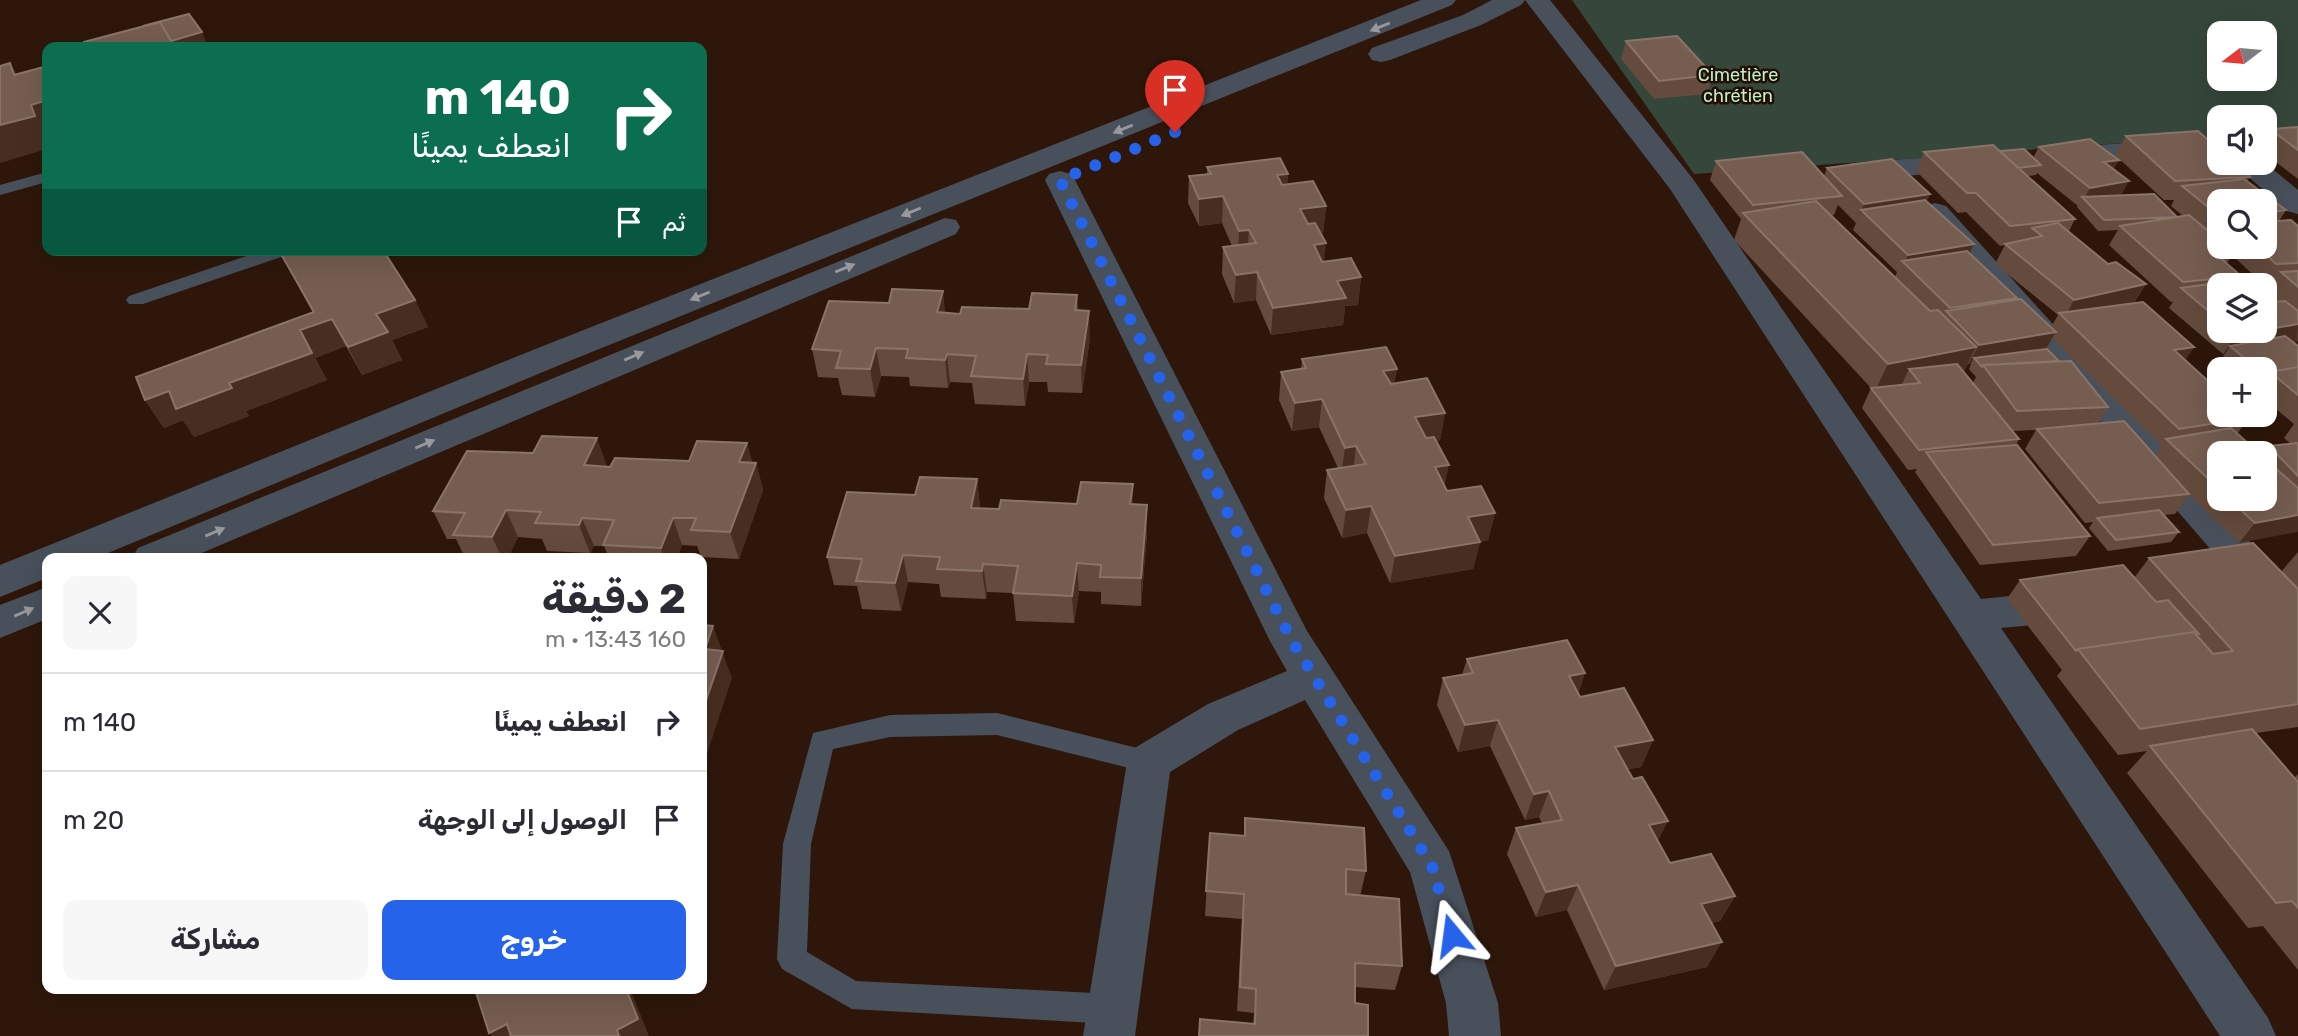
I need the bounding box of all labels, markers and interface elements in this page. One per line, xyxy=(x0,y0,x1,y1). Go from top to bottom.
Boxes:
north arrow xyxy=(2207,21,2277,91)
map controls xyxy=(2207,21,2277,511)
one-way arrow xyxy=(1369,22,1390,33)
pin xyxy=(1145,60,1205,132)
park label: Cimetière chrétien xyxy=(1698,64,1778,107)
text: 140 m xyxy=(425,68,571,126)
icon: right xyxy=(595,70,686,161)
icon: arrive xyxy=(1156,71,1194,109)
button: sound xyxy=(2207,105,2277,175)
one-way arrow xyxy=(1112,123,1133,134)
text: انعطف يمينًا xyxy=(411,127,571,165)
button: search xyxy=(2207,189,2277,259)
icon: arrive xyxy=(610,203,648,241)
text: ثم xyxy=(662,207,686,238)
one-way arrow xyxy=(901,207,922,218)
one-way arrow xyxy=(834,263,855,274)
button: layers xyxy=(2207,273,2277,343)
one-way arrow xyxy=(689,291,710,302)
one-way arrow xyxy=(624,350,645,361)
button: + xyxy=(2207,357,2277,427)
one-way arrow xyxy=(414,438,435,449)
button: − xyxy=(2207,441,2277,511)
one-way arrow xyxy=(205,526,225,538)
text: 2 دقيقة xyxy=(542,574,686,624)
button: close xyxy=(63,576,137,650)
one-way arrow xyxy=(13,606,34,617)
text: 160 m · 13:43 xyxy=(545,625,686,653)
icon: right xyxy=(648,703,686,741)
text: 140 m xyxy=(63,707,136,738)
text: انعطف يمينًا xyxy=(494,707,627,738)
icon: arrive xyxy=(648,801,686,839)
text: 20 m xyxy=(63,805,124,836)
text: الوصول إلى الوجهة xyxy=(418,805,627,836)
position arrow xyxy=(1415,898,1489,972)
button: مشاركة xyxy=(63,900,368,980)
button: خروج xyxy=(382,900,686,980)

